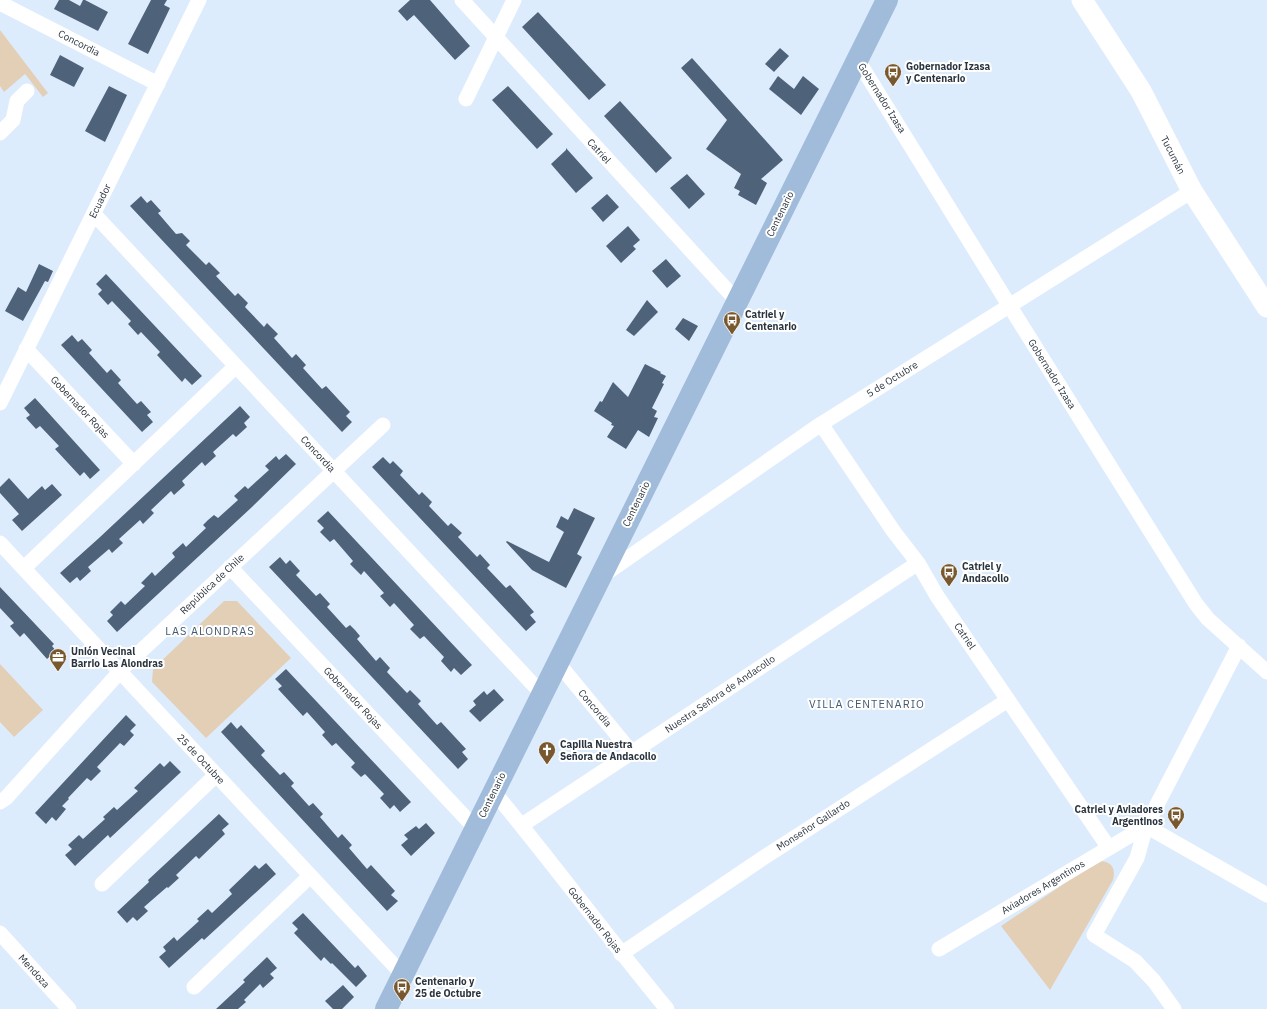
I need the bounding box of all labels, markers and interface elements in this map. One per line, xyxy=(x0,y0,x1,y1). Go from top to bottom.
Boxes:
street label: Concordia xyxy=(56,27,103,59)
place label: Gobernador Izasa y Centenario xyxy=(906,60,991,85)
street label: Gobernador Izasa xyxy=(855,61,909,136)
bus stop icon: Gobernador Izasa y Centenario xyxy=(883,62,903,87)
street label: Tucumán xyxy=(1158,134,1188,176)
street label: Catriel xyxy=(584,136,614,166)
street label: Ecuador xyxy=(86,181,114,220)
street label: Centenario xyxy=(763,189,797,239)
place label: Catriel y Centenario xyxy=(745,308,797,333)
bus stop icon: Catriel y Centenario xyxy=(722,310,742,335)
street label: Gobernador Izasa xyxy=(1025,337,1079,412)
street label: 5 de Octubre xyxy=(864,358,921,400)
street label: Gobernador Rojas xyxy=(48,373,112,441)
street label: Concordia xyxy=(298,433,339,475)
street label: Centenario xyxy=(619,479,653,529)
street label: República de Chile xyxy=(177,551,247,617)
place label: Catriel y Andacollo xyxy=(962,560,1009,585)
bus stop icon: Catriel y Andacollo xyxy=(939,562,959,587)
street label: Catriel xyxy=(951,620,979,652)
district label: LAS ALONDRAS xyxy=(165,624,255,638)
place label: Unión Vecinal Barrio Las Alondras xyxy=(71,645,163,670)
office icon: Unión Vecinal Barrio Las Alondras xyxy=(48,647,68,672)
street label: Nuestra Señora de Andacollo xyxy=(662,652,778,736)
street label: Gobernador Rojas xyxy=(321,664,385,732)
street label: Concordia xyxy=(575,686,615,730)
district label: VILLA CENTENARIO xyxy=(809,697,925,711)
street label: 25 de Octubre xyxy=(174,731,228,787)
place label: Capilla Nuestra Señora de Andacollo xyxy=(560,738,657,763)
church icon: Capilla Nuestra Señora de Andacollo xyxy=(537,740,557,765)
street label: Centenario xyxy=(475,770,509,820)
street label: Monseñor Gallardo xyxy=(774,796,853,854)
place label: Catriel y Aviadores Argentinos xyxy=(1075,803,1163,828)
bus stop icon: Catriel y Aviadores Argentinos xyxy=(1166,805,1186,830)
street label: Aviadores Argentinos xyxy=(999,857,1087,917)
street label: Gobernador Rojas xyxy=(565,884,625,956)
street label: Mendoza xyxy=(16,952,53,991)
place label: Centenario y 25 de Octubre xyxy=(415,975,482,1000)
bus stop icon: Centenario y 25 de Octubre xyxy=(392,977,412,1002)

